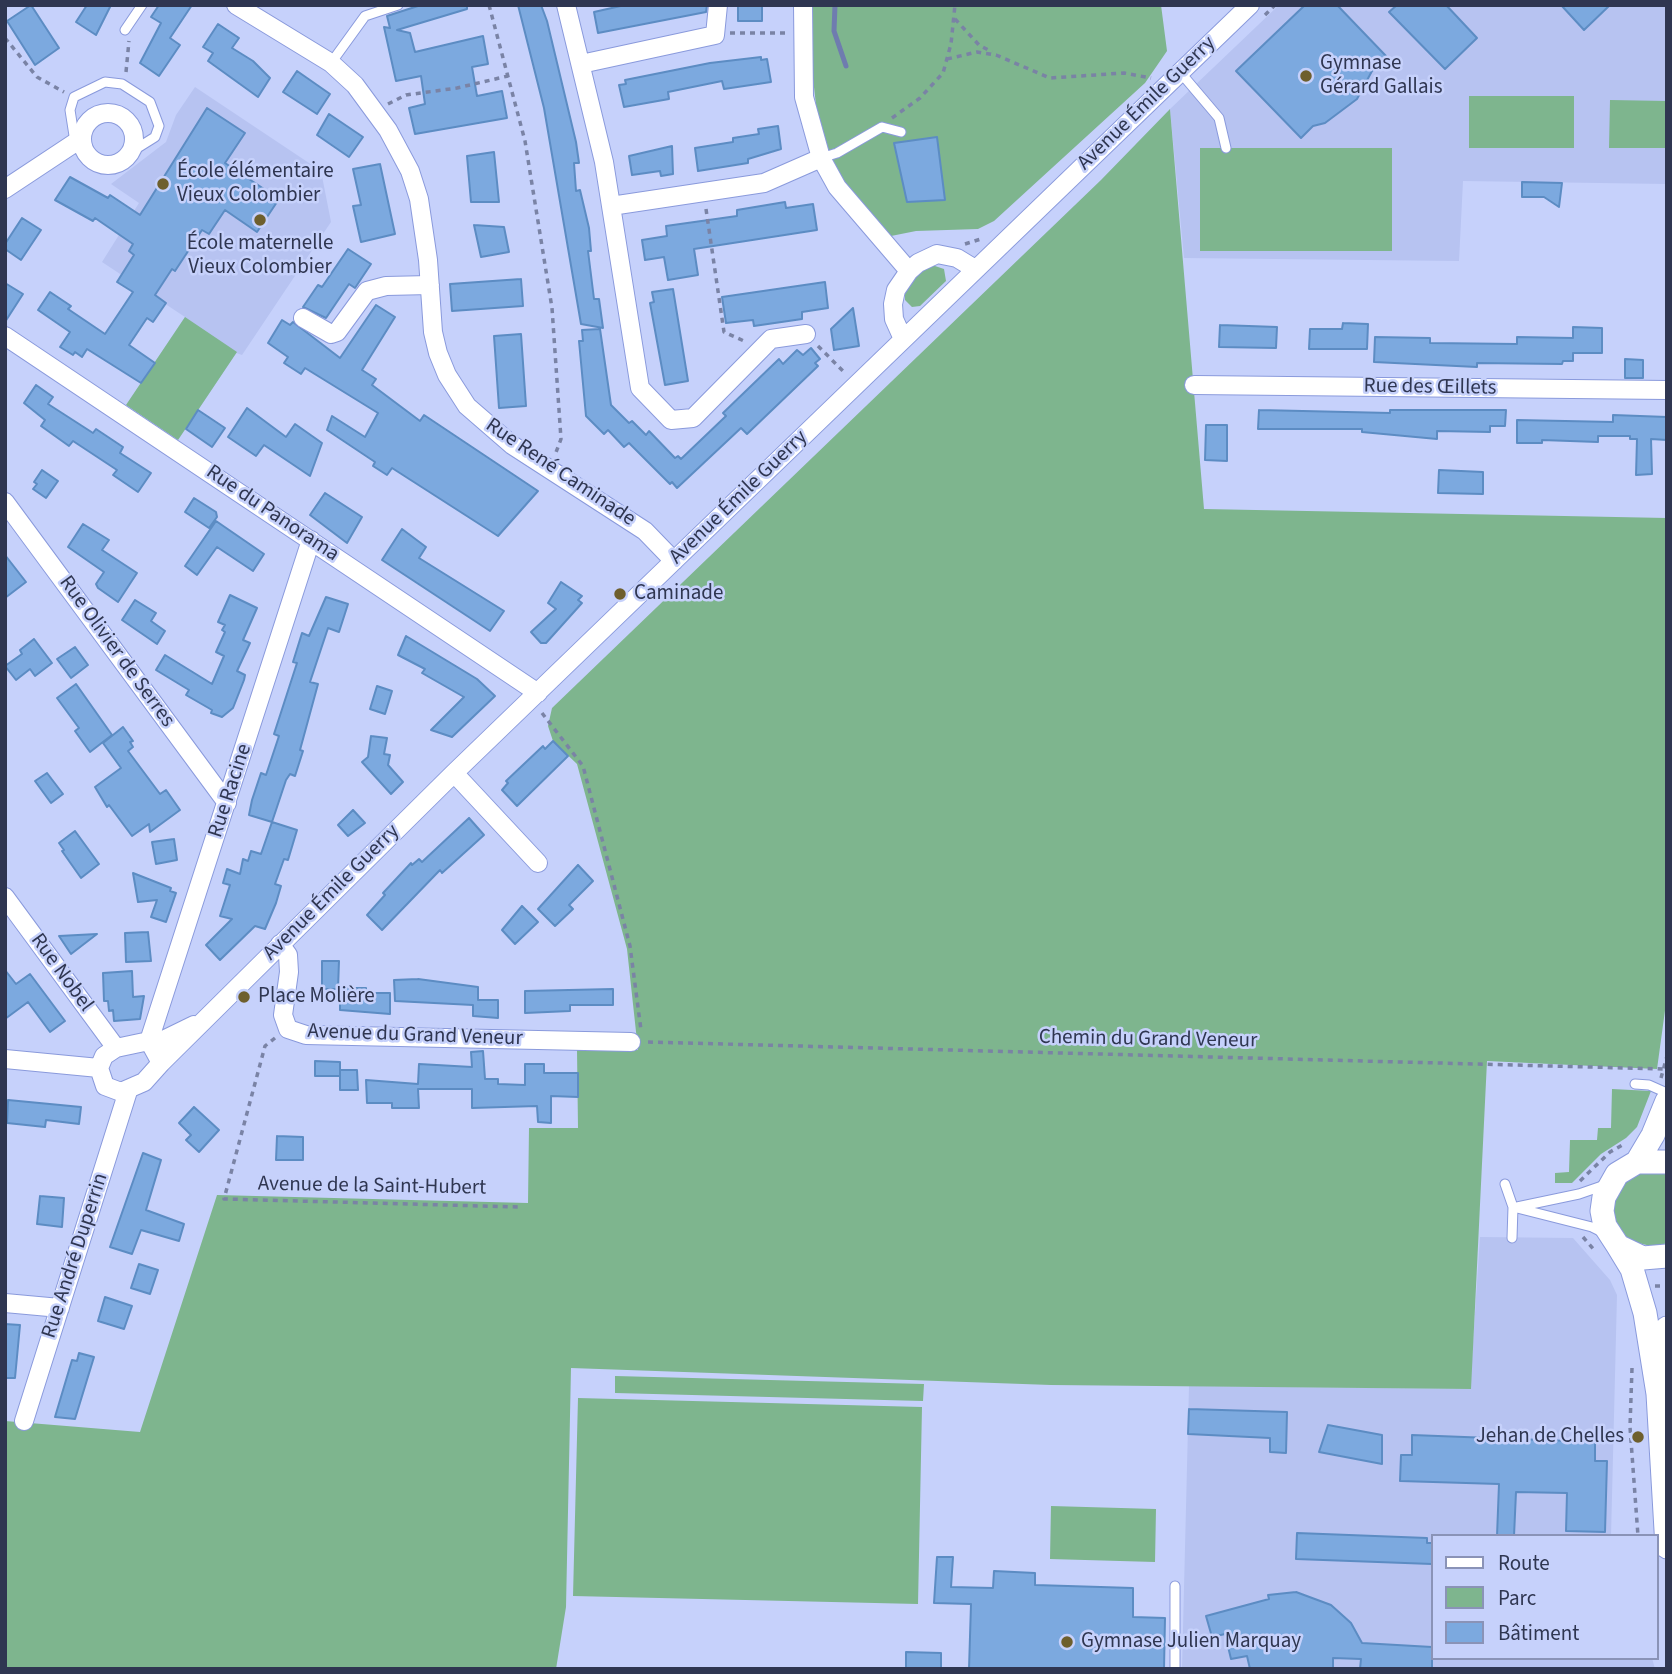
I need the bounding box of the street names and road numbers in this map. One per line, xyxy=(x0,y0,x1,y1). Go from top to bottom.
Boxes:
street label: Avenue Émile Guerry xyxy=(1073,32,1221,176)
street label: Rue des Œillets xyxy=(1363,374,1497,402)
street label: Rue René Caminade xyxy=(480,413,640,533)
street label: Avenue Émile Guerry xyxy=(665,426,813,570)
street label: Rue du Panorama xyxy=(201,460,343,568)
street label: Rue Olivier de Serres xyxy=(53,571,179,733)
street label: Rue Racine xyxy=(204,741,258,841)
street label: Avenue Émile Guerry xyxy=(259,820,405,966)
street label: Rue Nobel xyxy=(24,929,98,1017)
street label: Avenue du Grand Veneur xyxy=(307,1020,523,1052)
street label: Chemin du Grand Veneur xyxy=(1039,1025,1257,1055)
street label: Rue André Duperrin xyxy=(37,1170,115,1342)
street label: Avenue de la Saint-Hubert xyxy=(258,1172,486,1202)

